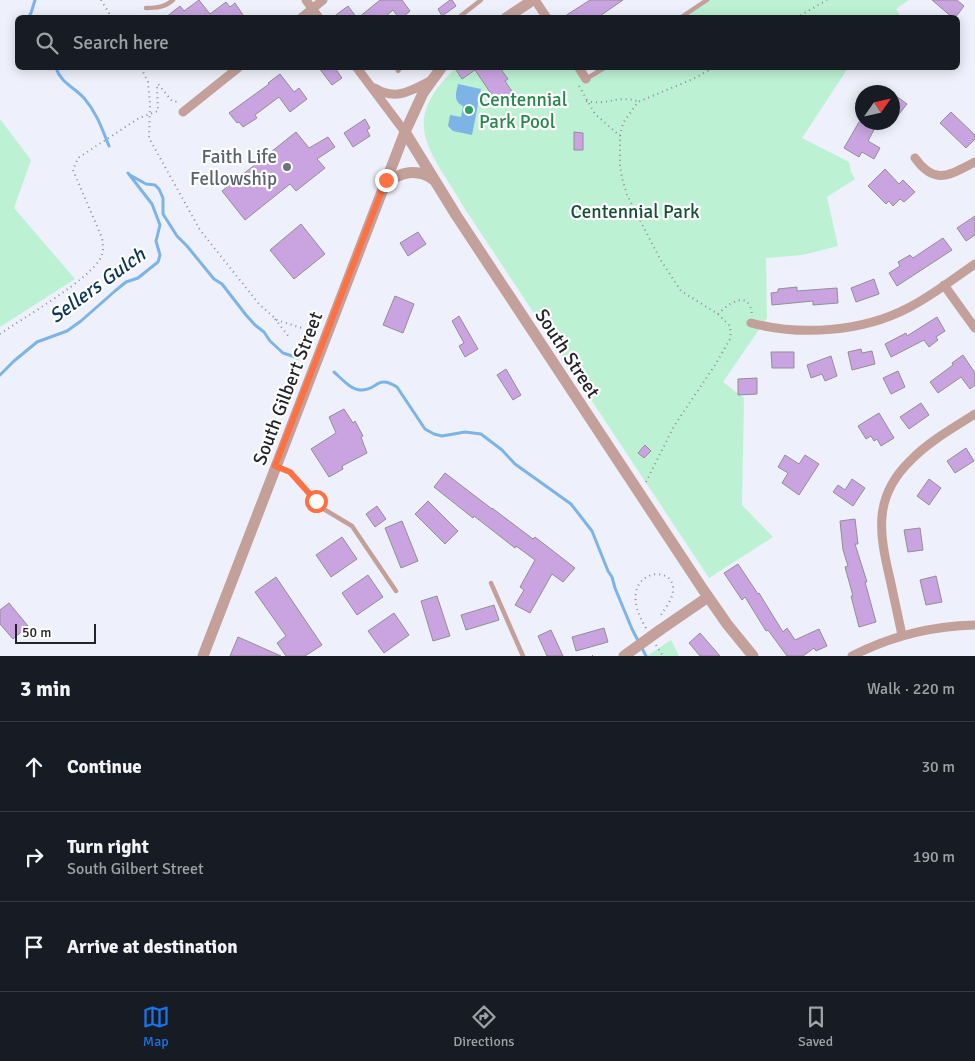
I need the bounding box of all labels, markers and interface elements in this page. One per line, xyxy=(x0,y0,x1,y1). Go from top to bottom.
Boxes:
search box xyxy=(15,15,960,70)
icon: search xyxy=(33,29,61,57)
text: Search here xyxy=(73,31,169,55)
north arrow xyxy=(855,85,900,130)
place label: Centennial Park Pool xyxy=(479,88,567,134)
marker: Centennial Park Pool xyxy=(463,104,475,116)
place label: Faith Life Fellowship xyxy=(190,145,277,191)
marker: Faith Life Fellowship xyxy=(281,161,293,173)
route end xyxy=(375,169,398,192)
park label: Centennial Park xyxy=(571,200,700,224)
water label: Sellers Gulch xyxy=(44,242,151,329)
street label: South Street xyxy=(529,304,605,403)
street label: South Gilbert Street xyxy=(248,308,328,468)
route start xyxy=(305,490,328,513)
scale bar xyxy=(15,621,96,644)
text: 50 m xyxy=(22,624,51,641)
text: 3 min xyxy=(20,676,71,702)
text: Walk · 220 m xyxy=(867,679,955,699)
icon: ahead xyxy=(20,753,48,781)
text: Continue xyxy=(67,755,142,779)
text: 30 m xyxy=(921,757,955,777)
text: Turn right xyxy=(67,835,149,859)
icon: right xyxy=(20,843,48,871)
text: 190 m xyxy=(913,847,955,867)
text: South Gilbert Street xyxy=(67,859,204,879)
icon: arrive xyxy=(20,933,48,961)
text: Arrive at destination xyxy=(67,935,238,959)
tab: Map xyxy=(142,1003,170,1050)
tab: Directions xyxy=(453,1003,514,1050)
tab: Saved xyxy=(798,1003,833,1050)

